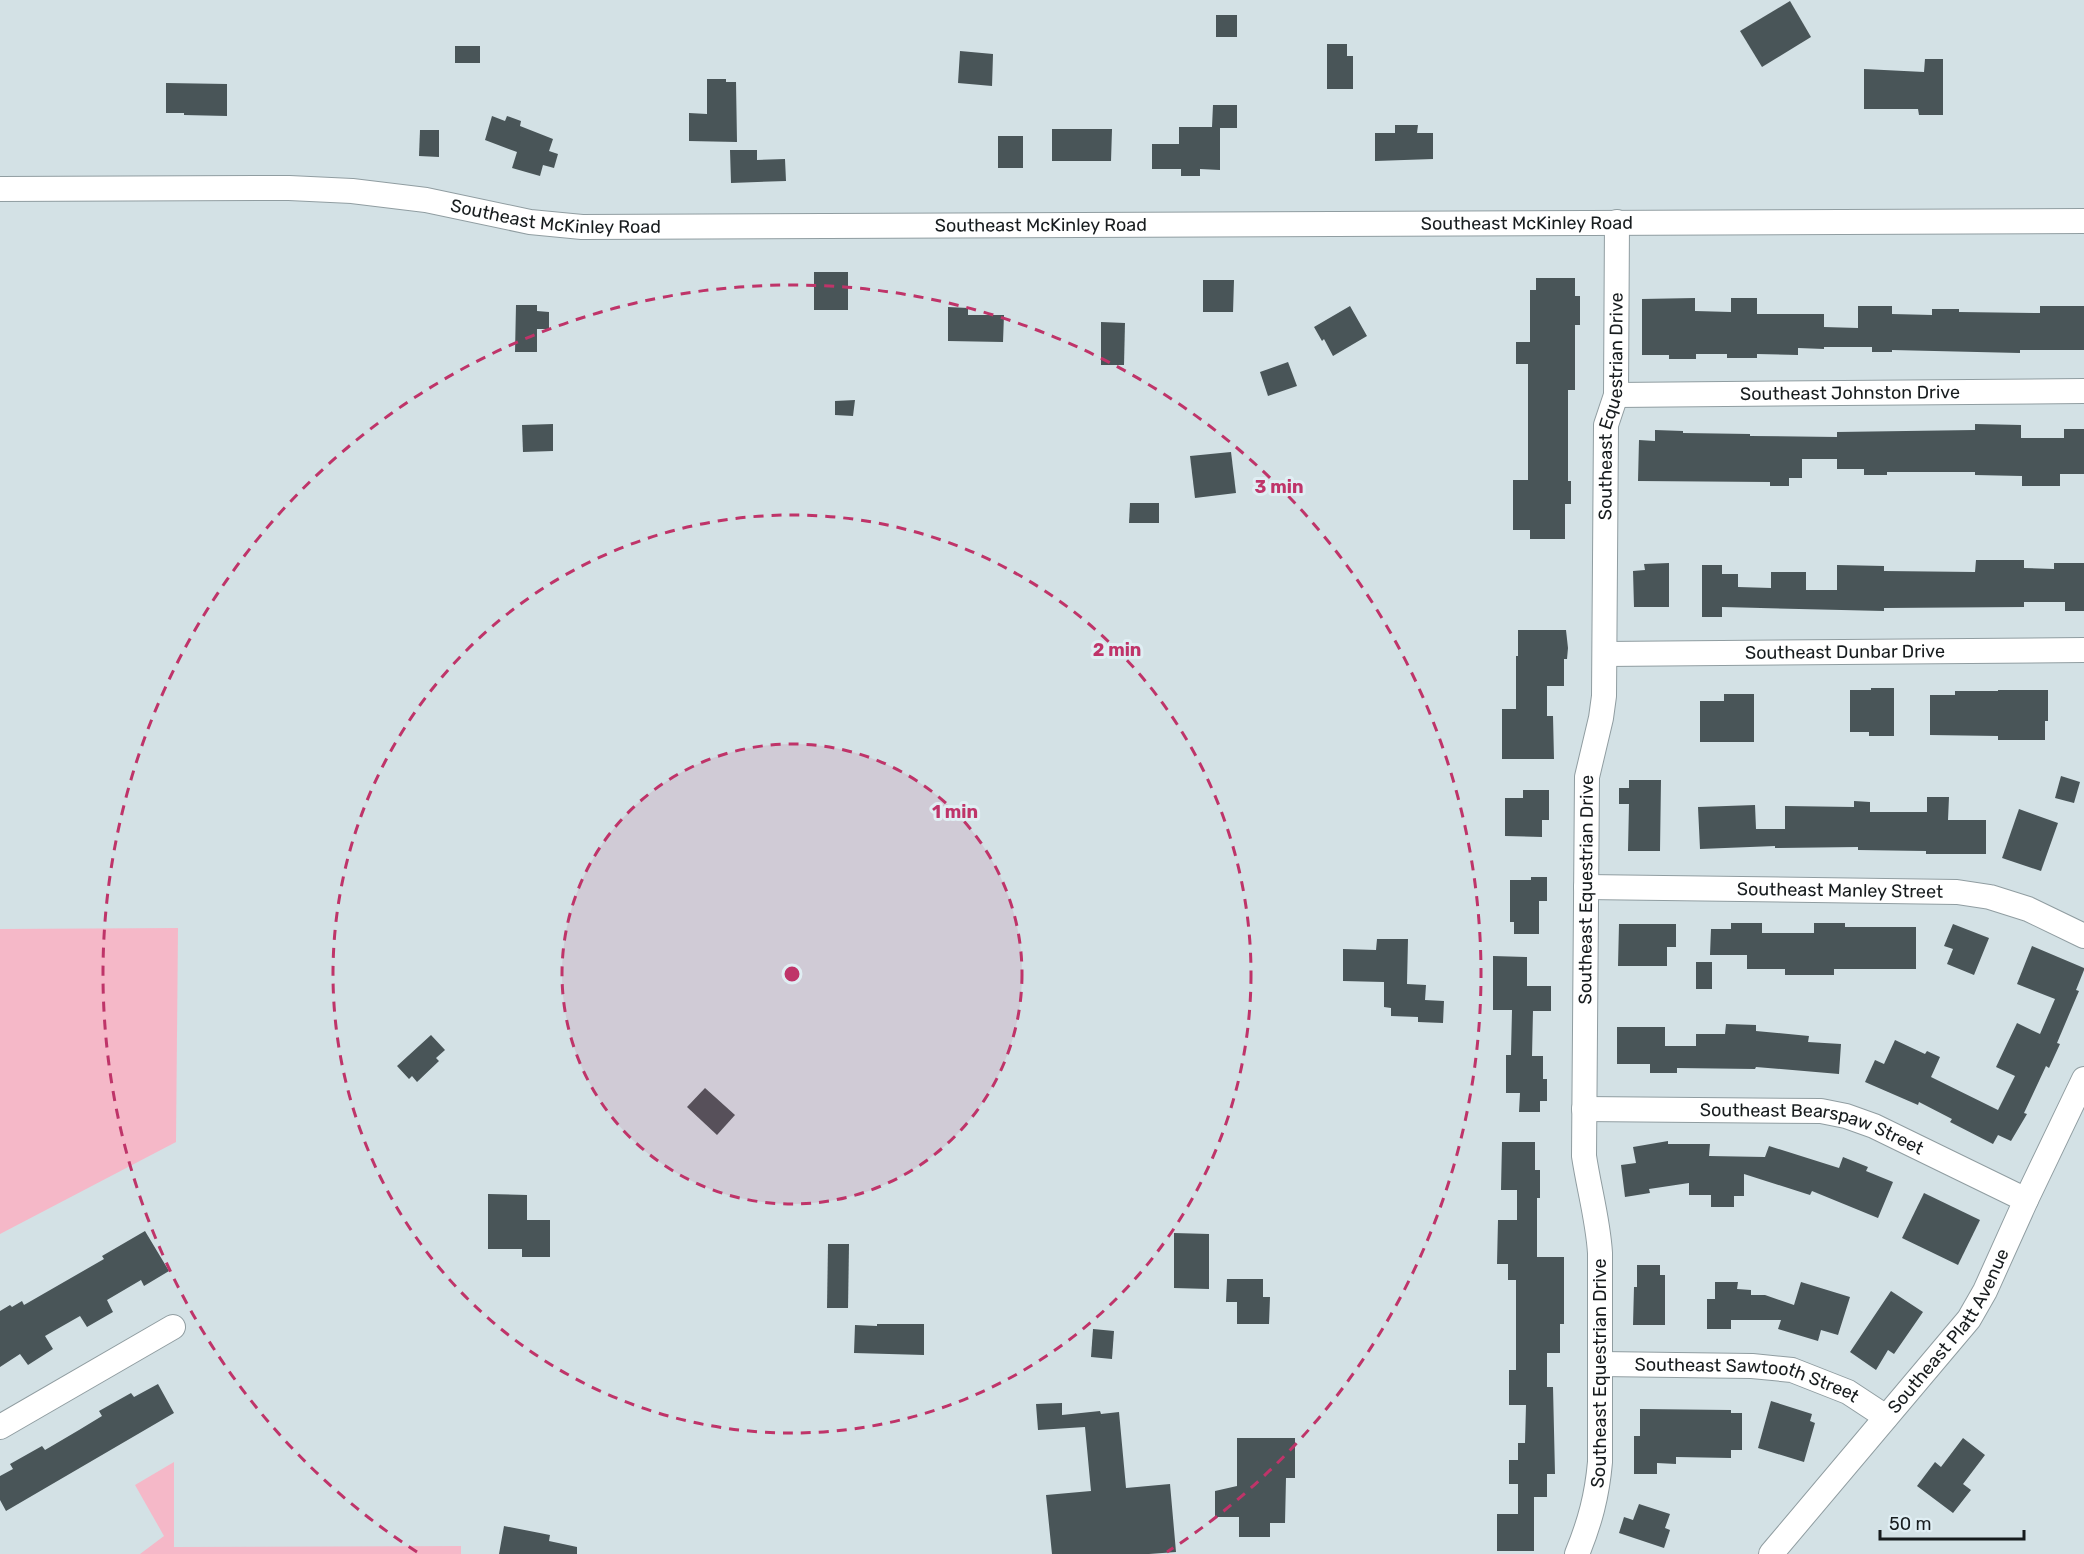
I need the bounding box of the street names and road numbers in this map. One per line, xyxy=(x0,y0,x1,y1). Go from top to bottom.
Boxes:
street label: Southeast McKinley Road xyxy=(449,194,661,238)
street label: Southeast McKinley Road xyxy=(1421,212,1633,235)
street label: Southeast McKinley Road xyxy=(935,214,1147,237)
street label: Southeast Equestrian Drive xyxy=(1594,292,1628,520)
street label: Southeast Johnston Drive xyxy=(1740,381,1960,405)
street label: Southeast Dunbar Drive xyxy=(1745,640,1945,664)
street label: Southeast Equestrian Drive xyxy=(1574,775,1598,1004)
street label: Southeast Manley Street xyxy=(1737,878,1943,903)
street label: Southeast Bearspaw Street xyxy=(1700,1099,1927,1160)
street label: Southeast Platt Avenue xyxy=(1883,1245,2014,1418)
street label: Southeast Equestrian Drive xyxy=(1586,1258,1611,1490)
street label: Southeast Sawtooth Street xyxy=(1634,1353,1863,1407)

